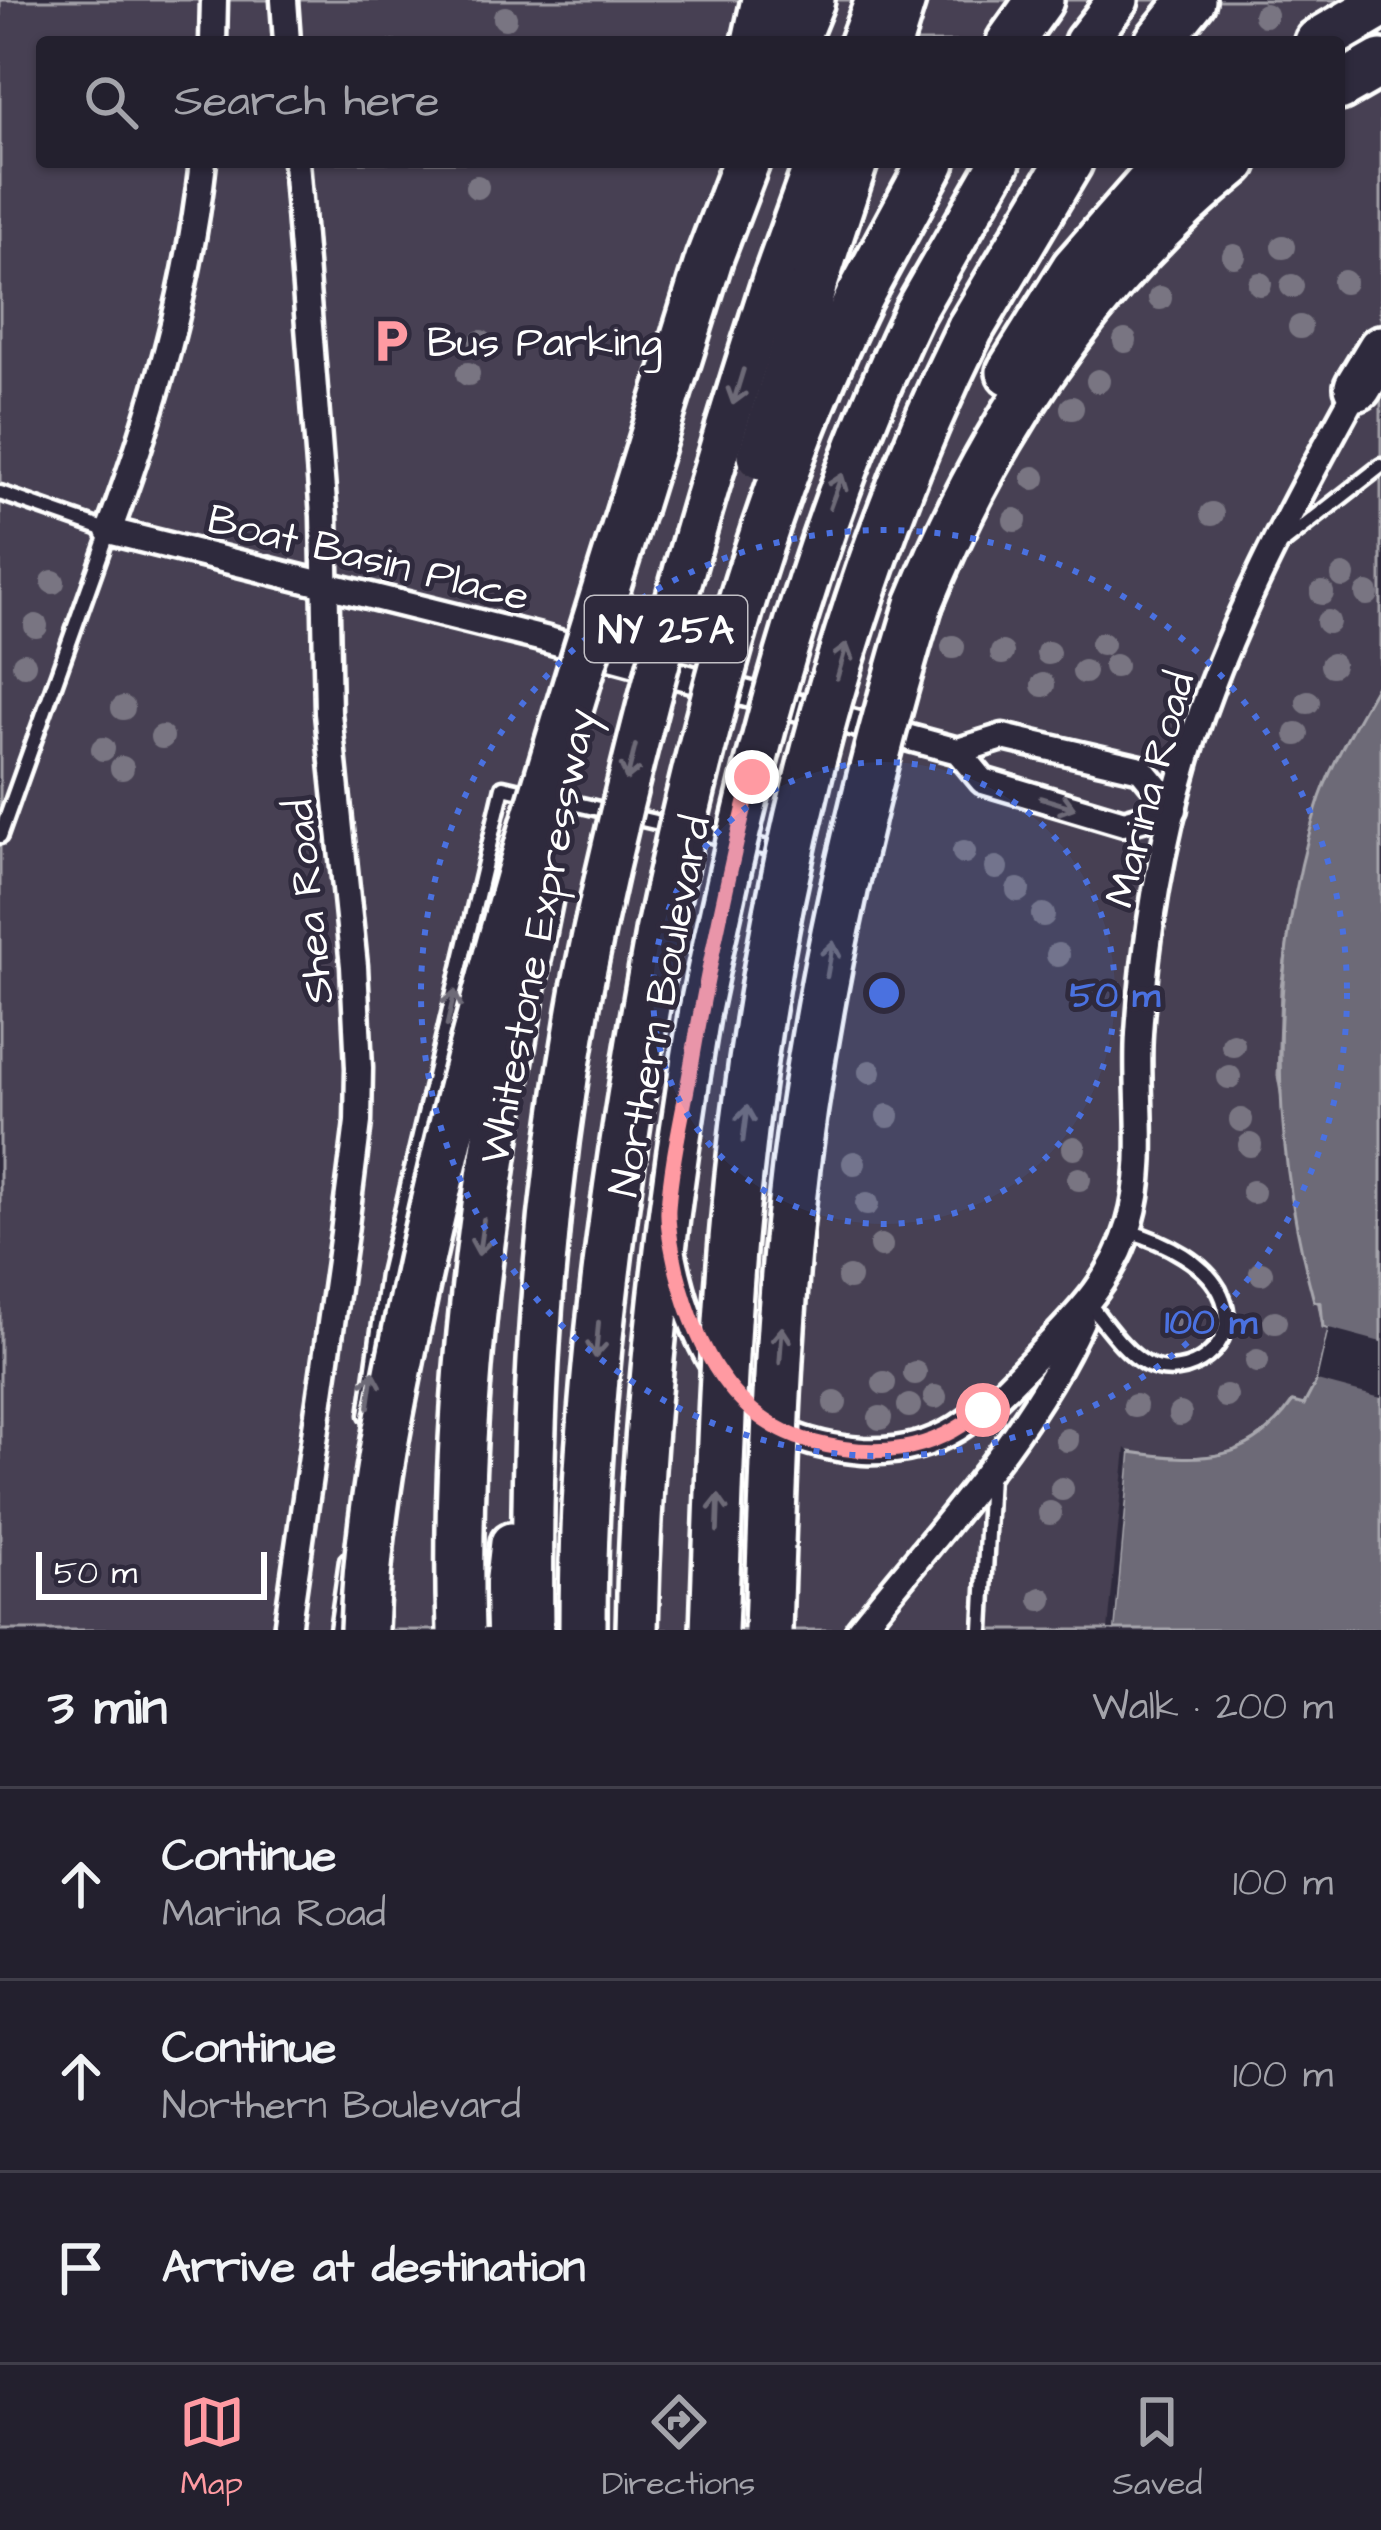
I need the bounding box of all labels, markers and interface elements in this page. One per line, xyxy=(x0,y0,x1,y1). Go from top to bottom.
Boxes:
search box xyxy=(36,36,1345,168)
icon: search xyxy=(78,69,144,135)
text: Search here xyxy=(174,71,440,133)
place label: Bus Parking xyxy=(427,315,662,373)
parking icon: Bus Parking xyxy=(366,316,416,366)
one-way arrow xyxy=(725,367,747,405)
one-way arrow xyxy=(827,474,849,511)
street label: Boat Basin Place xyxy=(202,491,535,627)
road number: NY 25A xyxy=(585,596,747,662)
one-way arrow xyxy=(832,642,854,680)
street label: Marina Road xyxy=(1092,666,1210,914)
street label: Whitestone Expressway xyxy=(466,704,613,1170)
one-way arrow xyxy=(619,743,641,781)
route end xyxy=(725,750,779,804)
one-way arrow xyxy=(1038,793,1076,815)
street label: Shea Road xyxy=(270,797,350,1007)
street label: Northern Boulevard xyxy=(596,811,726,1202)
one-way arrow xyxy=(819,940,842,979)
text: 50 m xyxy=(1070,970,1161,1021)
centre of rings xyxy=(863,972,905,1014)
one-way arrow xyxy=(440,990,463,1028)
one-way arrow xyxy=(735,1105,757,1144)
one-way arrow xyxy=(469,1217,492,1256)
text: 100 m xyxy=(1165,1297,1258,1348)
one-way arrow xyxy=(585,1319,608,1358)
one-way arrow xyxy=(769,1326,792,1365)
one-way arrow xyxy=(360,1371,383,1410)
route start xyxy=(956,1383,1010,1437)
one-way arrow xyxy=(707,1494,730,1533)
scale bar xyxy=(36,1546,267,1599)
text: 50 m xyxy=(54,1550,137,1596)
text: 3 min xyxy=(48,1673,167,1744)
text: Walk · 200 m xyxy=(1092,1681,1333,1735)
text: Continue xyxy=(162,1826,336,1888)
icon: ahead xyxy=(48,1851,114,1917)
text: 100 m xyxy=(1233,1857,1333,1911)
text: Marina Road xyxy=(162,1888,386,1942)
text: Continue xyxy=(162,2018,336,2080)
icon: ahead xyxy=(48,2043,114,2109)
text: 100 m xyxy=(1233,2049,1333,2103)
text: Northern Boulevard xyxy=(162,2080,521,2134)
icon: arrive xyxy=(48,2235,114,2301)
text: Arrive at destination xyxy=(162,2237,585,2299)
tab: Map xyxy=(179,2389,245,2507)
tab: Directions xyxy=(602,2389,755,2507)
tab: Saved xyxy=(1112,2389,1202,2507)

